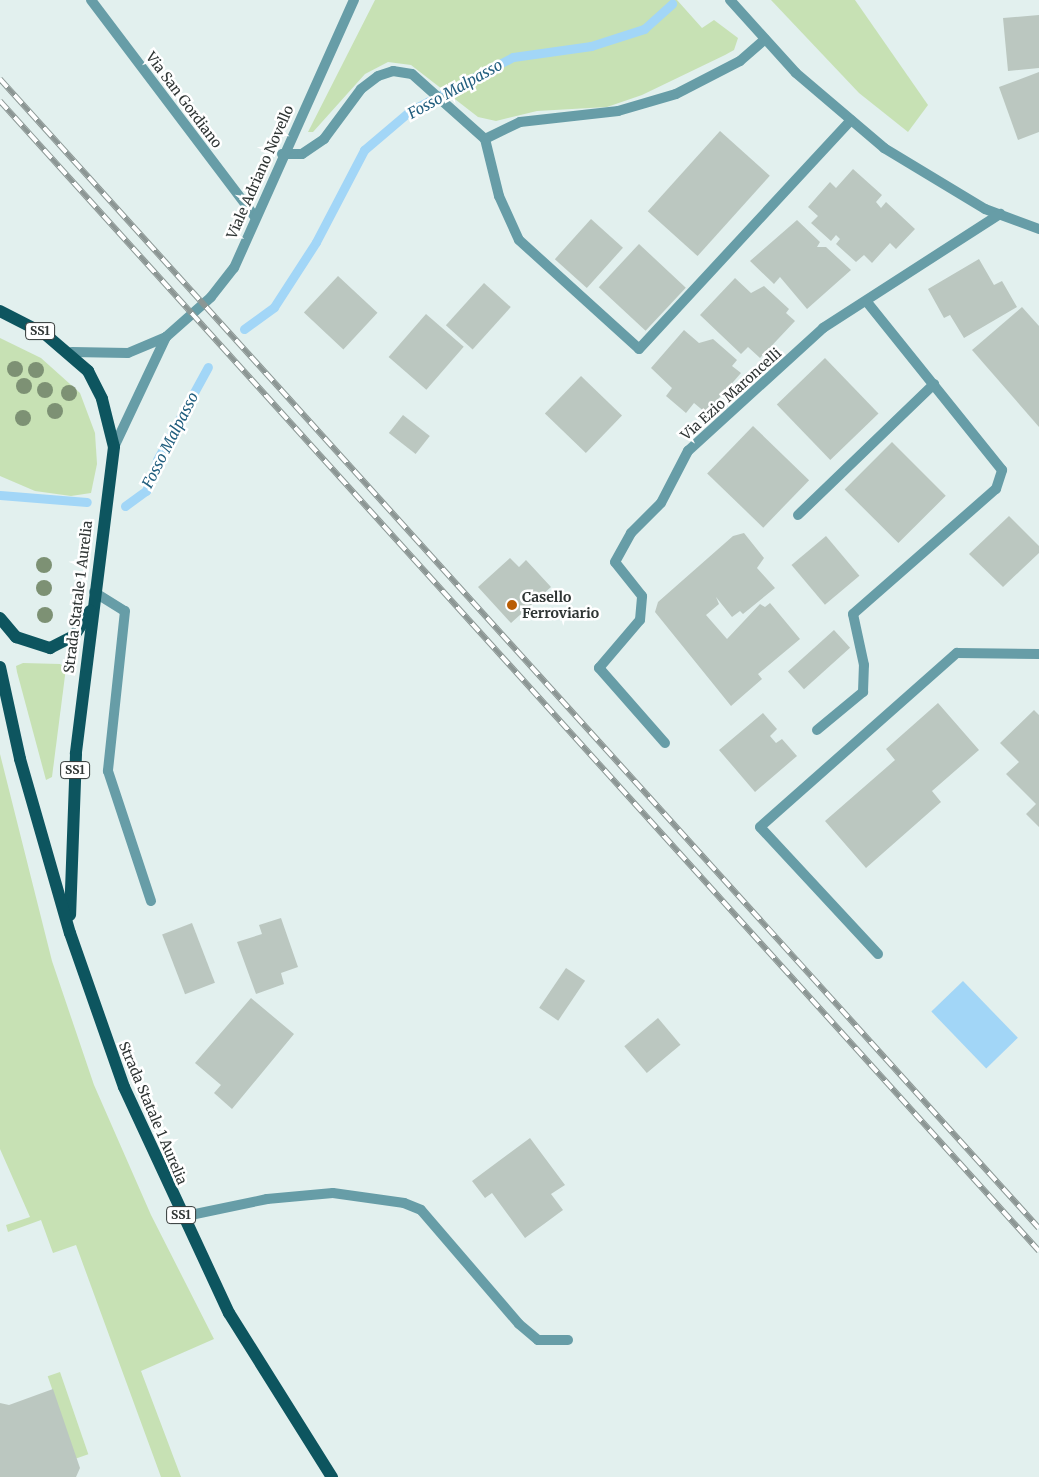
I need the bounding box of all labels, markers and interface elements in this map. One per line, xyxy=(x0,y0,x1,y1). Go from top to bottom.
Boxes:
street label: Via San Gordiano xyxy=(143,49,225,151)
water label: Fosso Malpasso xyxy=(405,56,505,122)
street label: Viale Adriano Novello xyxy=(223,103,297,241)
road number: SS1 xyxy=(25,322,55,341)
street label: Via Ezio Maroncelli xyxy=(677,345,785,443)
water label: Fosso Malpasso xyxy=(138,389,202,491)
street label: Strada Statale 1 Aurelia xyxy=(60,520,96,674)
place label: Casello Ferroviario xyxy=(522,589,599,622)
marker: Casello Ferroviario xyxy=(506,599,518,611)
road number: SS1 xyxy=(60,760,90,780)
street label: Strada Statale 1 Aurelia xyxy=(115,1039,191,1187)
road number: SS1 xyxy=(166,1206,196,1224)

